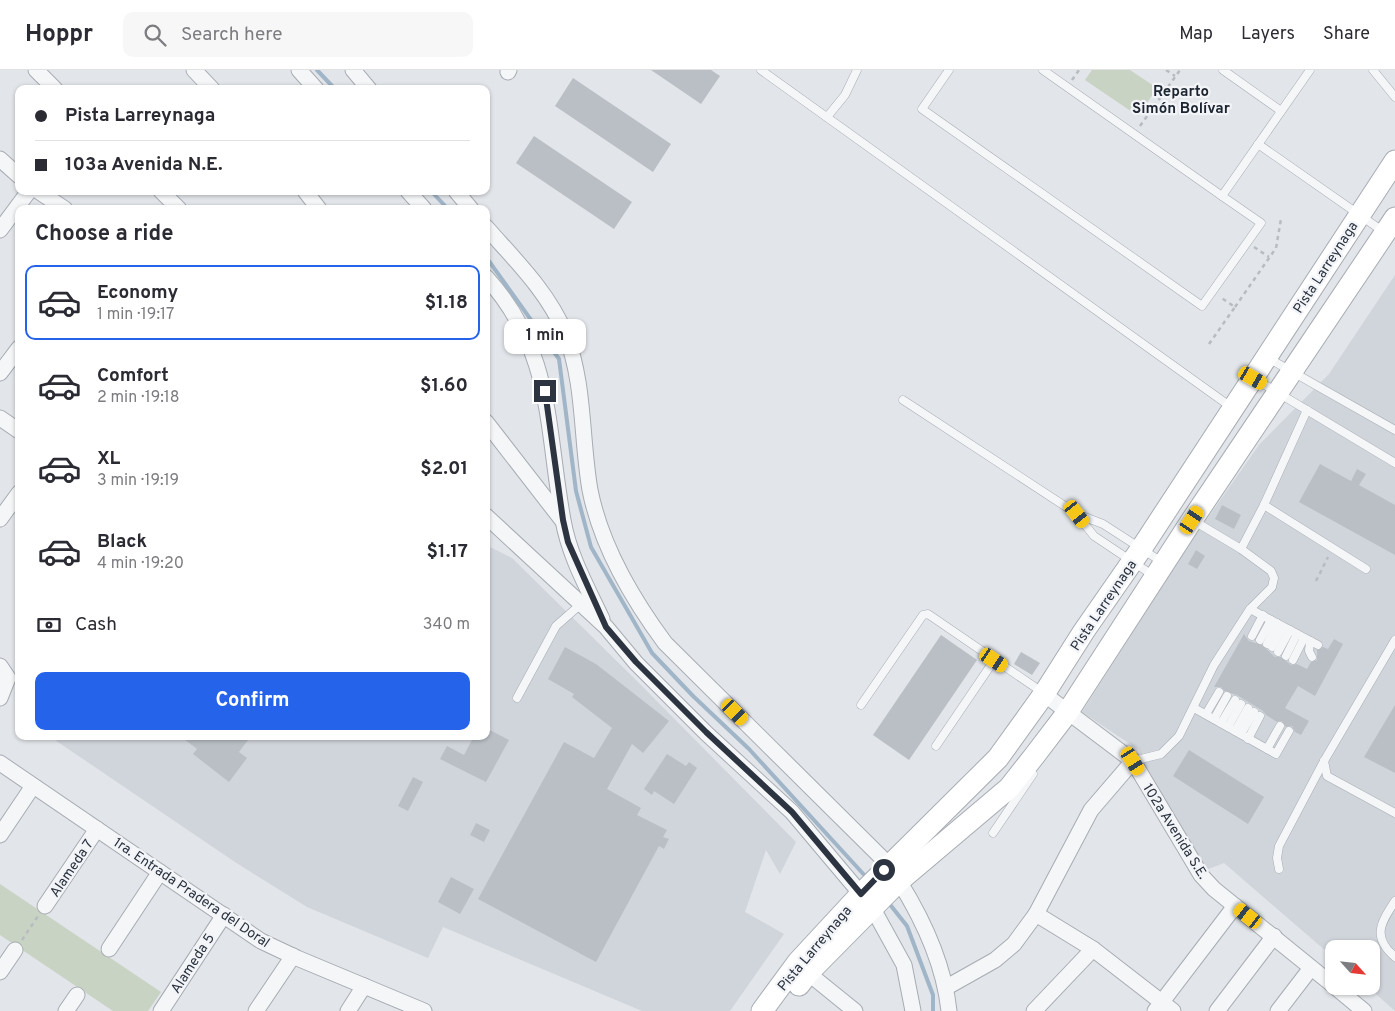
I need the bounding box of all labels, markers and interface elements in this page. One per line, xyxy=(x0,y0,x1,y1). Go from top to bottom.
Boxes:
search box xyxy=(123,12,473,57)
text: Hoppr xyxy=(25,20,93,50)
icon: search xyxy=(141,21,169,49)
text: Search here xyxy=(181,23,283,47)
text: Map xyxy=(1179,23,1213,46)
text: Layers xyxy=(1241,23,1295,46)
text: Share xyxy=(1323,23,1370,46)
district label: Reparto Simón Bolívar xyxy=(1132,83,1231,119)
text: Pista Larreynaga xyxy=(65,104,215,128)
text: 103a Avenida N.E. xyxy=(65,153,223,177)
street label: Pista Larreynaga xyxy=(1290,219,1362,317)
text: Choose a ride xyxy=(35,221,173,248)
icon: car xyxy=(37,280,82,325)
text: Economy xyxy=(97,281,178,305)
text: $1.18 xyxy=(425,291,468,315)
text: 1 min · 19:17 xyxy=(97,305,174,325)
callout: 1 min xyxy=(504,318,586,354)
text: 1 min xyxy=(526,326,564,346)
icon: car xyxy=(37,363,82,408)
text: Comfort xyxy=(97,364,169,388)
car xyxy=(1236,364,1269,392)
text: $1.60 xyxy=(420,374,468,398)
route end xyxy=(534,380,556,402)
text: 2 min · 19:18 xyxy=(97,388,180,408)
icon: car xyxy=(37,446,82,491)
text: XL xyxy=(97,447,120,471)
text: $2.01 xyxy=(420,457,468,481)
text: 3 min · 19:19 xyxy=(97,471,179,491)
car xyxy=(1061,498,1092,530)
car xyxy=(1177,503,1206,537)
icon: car xyxy=(37,529,82,574)
text: Black xyxy=(97,530,147,554)
text: $1.17 xyxy=(426,540,468,564)
text: 4 min · 19:20 xyxy=(97,554,184,574)
street label: Pista Larreynaga xyxy=(1068,557,1141,655)
icon: cash xyxy=(35,611,63,639)
text: Cash xyxy=(75,613,117,637)
text: 340 m xyxy=(423,615,470,635)
car xyxy=(977,645,1010,675)
button: Confirm xyxy=(35,672,470,730)
car xyxy=(719,696,750,728)
car xyxy=(1118,744,1147,778)
street label: 102a Avenida S.E. xyxy=(1139,781,1211,883)
street label: 1ra. Entrada Pradera del Doral xyxy=(110,835,273,952)
street label: Alameda 7 xyxy=(47,837,98,901)
route start xyxy=(873,859,895,881)
car xyxy=(1231,901,1264,931)
street label: Pista Larreynaga xyxy=(775,903,856,995)
street label: Alameda 5 xyxy=(168,931,219,997)
north arrow xyxy=(1325,940,1380,995)
map controls xyxy=(1325,940,1380,995)

